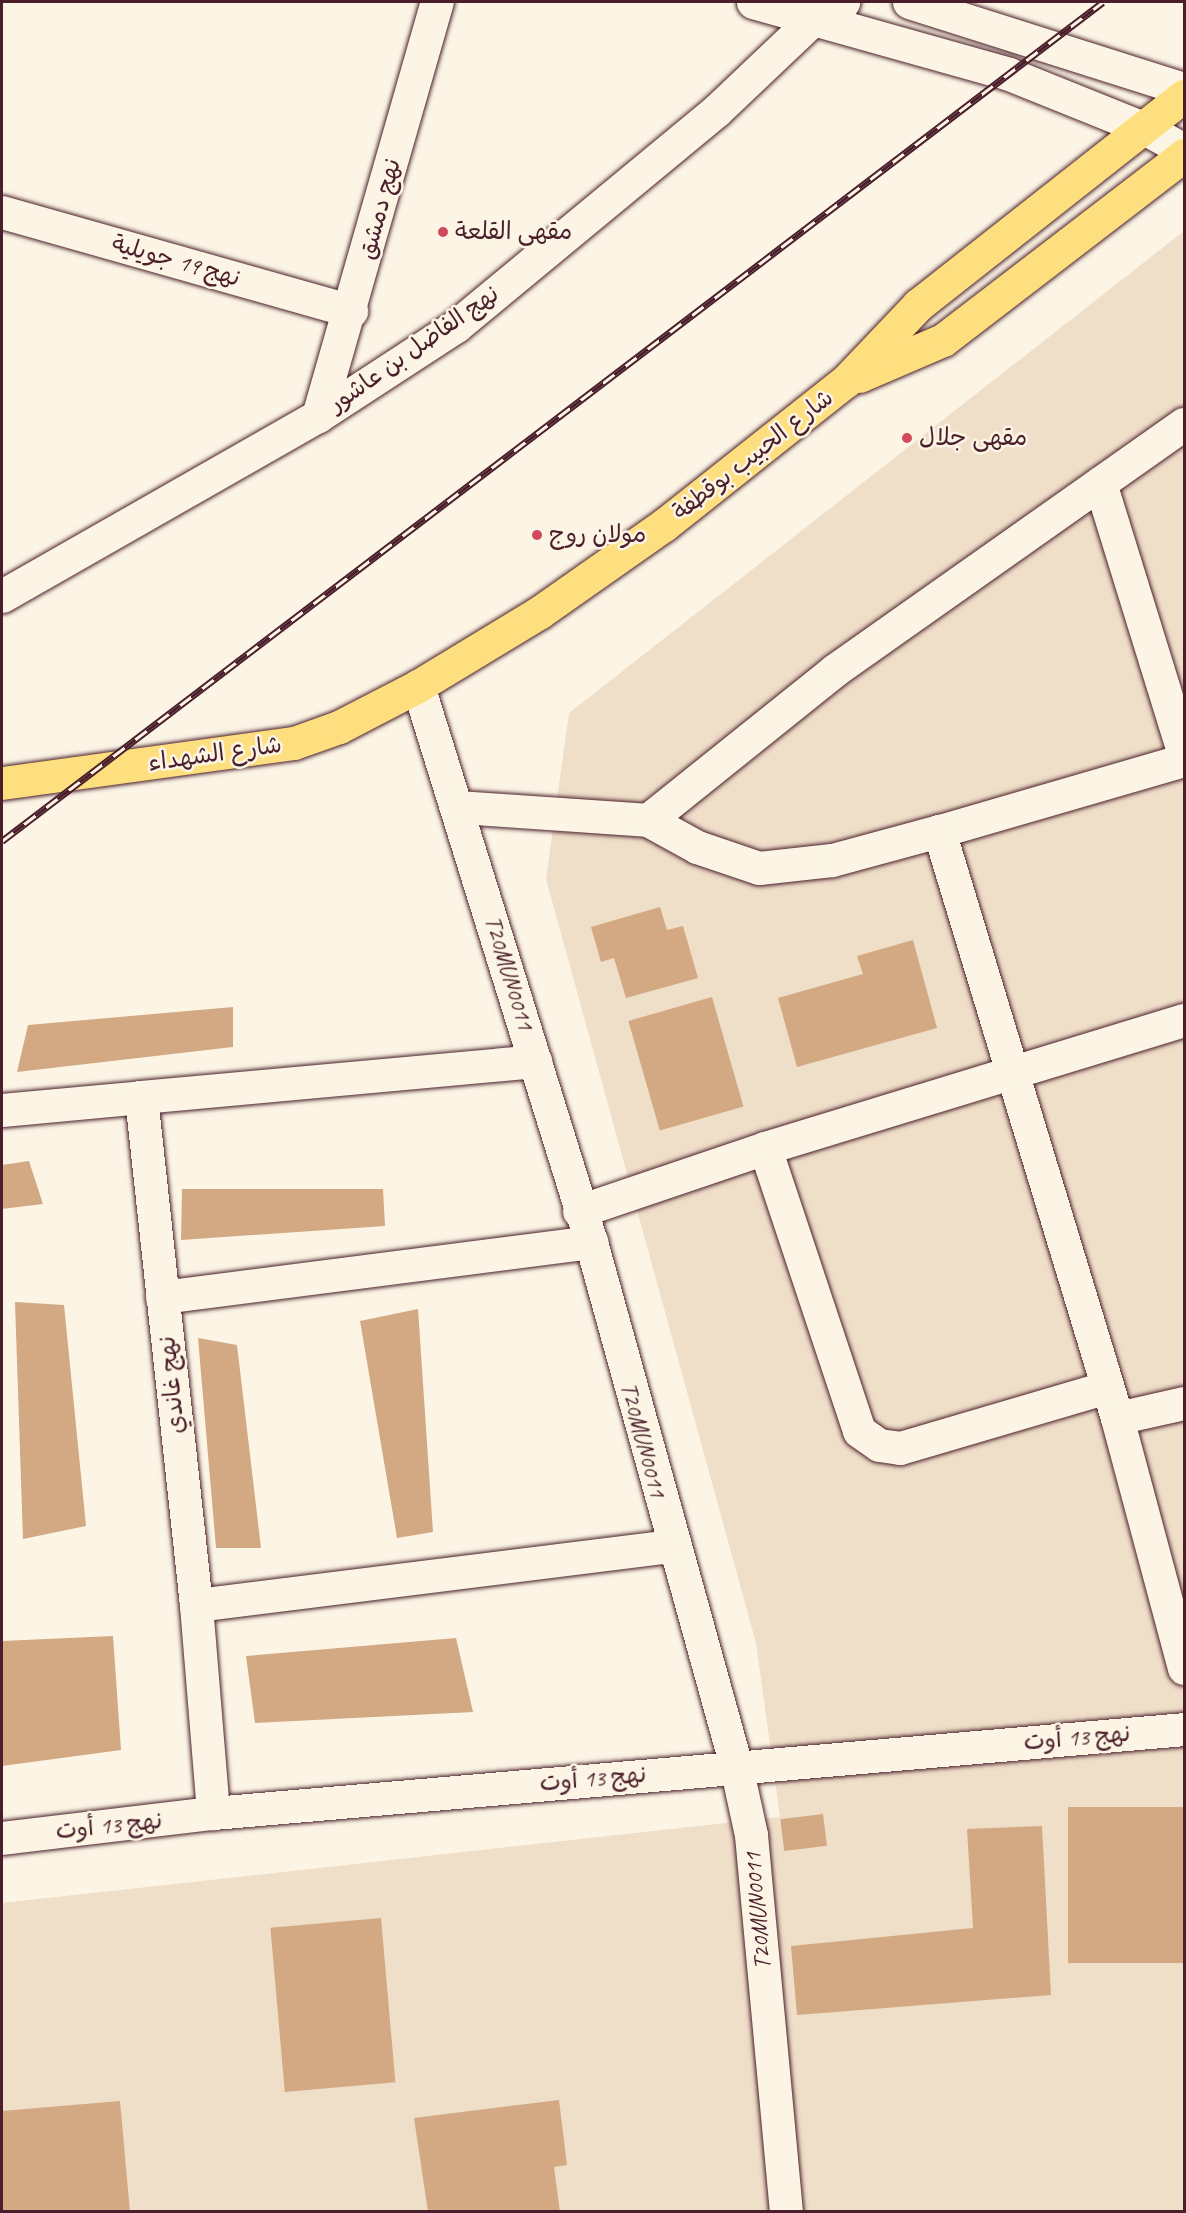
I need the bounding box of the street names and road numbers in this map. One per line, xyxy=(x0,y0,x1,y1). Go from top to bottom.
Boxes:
street label: نهج دمشق xyxy=(353,155,407,263)
street label: نهج 19 جويلية xyxy=(108,229,244,293)
street label: نهج الفاضل بن عاشور xyxy=(323,280,505,418)
street label: شارع الحبيب بوقطفة xyxy=(667,383,839,527)
street label: شارع الشهداء xyxy=(146,730,284,778)
street label: T20MUN0011 xyxy=(478,912,540,1034)
street label: نهج غاندي xyxy=(153,1335,191,1435)
street label: T20MUN0011 xyxy=(614,1379,672,1501)
street label: نهج 13 أوت xyxy=(1022,1719,1132,1757)
street label: نهج 13 أوت xyxy=(538,1760,648,1798)
street label: نهج 13 أوت xyxy=(54,1806,164,1846)
street label: T20MUN0011 xyxy=(739,1851,777,1971)

